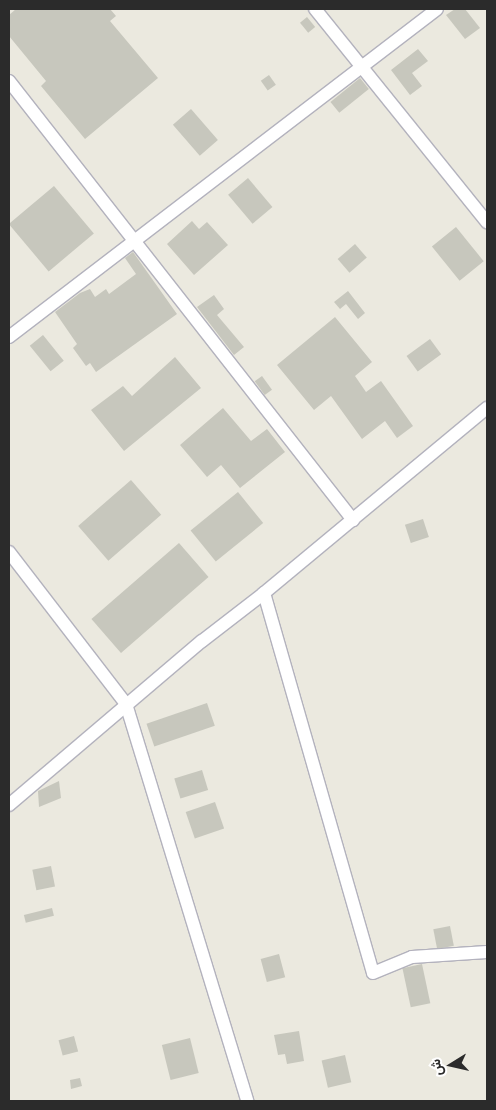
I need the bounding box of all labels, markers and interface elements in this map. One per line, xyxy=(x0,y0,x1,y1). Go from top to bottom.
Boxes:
north arrow xyxy=(426,1040,476,1090)
text: ش xyxy=(426,1058,447,1077)

